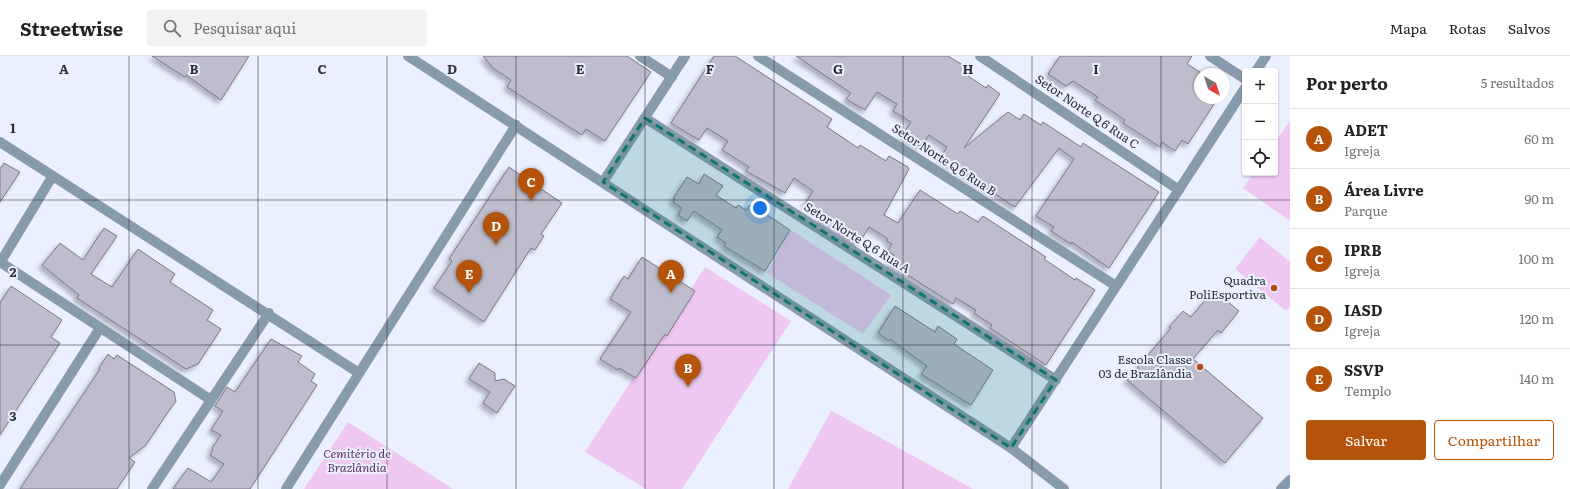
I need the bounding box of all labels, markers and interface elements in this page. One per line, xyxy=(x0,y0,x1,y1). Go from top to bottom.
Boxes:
search box xyxy=(147,10,427,46)
text: Streetwise xyxy=(20,14,123,42)
text: Pesquisar aqui xyxy=(193,16,296,39)
icon: search xyxy=(161,17,183,39)
text: Mapa xyxy=(1389,18,1427,38)
text: Rotas xyxy=(1449,18,1486,38)
text: Salvos xyxy=(1508,18,1550,38)
text: A xyxy=(59,59,69,78)
text: B xyxy=(190,59,199,78)
text: C xyxy=(317,59,327,78)
text: D xyxy=(447,59,457,78)
text: E xyxy=(576,59,585,78)
text: F xyxy=(706,59,714,78)
text: G xyxy=(833,59,843,78)
text: H xyxy=(963,59,974,78)
text: I xyxy=(1093,59,1099,78)
north arrow xyxy=(1194,68,1230,104)
map controls xyxy=(1242,68,1278,176)
button: + xyxy=(1242,68,1278,104)
street label: Setor Norte Q 6 Rua C xyxy=(1032,70,1143,153)
text: Por perto xyxy=(1306,70,1388,95)
text: 5 resultados xyxy=(1481,73,1554,92)
button: − xyxy=(1242,104,1278,140)
text: 1 xyxy=(10,118,16,137)
text: ADET xyxy=(1344,118,1388,141)
street label: Setor Norte Q 6 Rua B xyxy=(889,119,1000,200)
text: A xyxy=(1314,129,1324,148)
text: 60 m xyxy=(1524,129,1554,148)
button: locate xyxy=(1242,140,1278,176)
text: Igreja xyxy=(1344,141,1380,160)
pin: C xyxy=(518,168,544,201)
text: Área Livre xyxy=(1344,178,1424,201)
text: B xyxy=(1315,189,1323,208)
text: 90 m xyxy=(1524,189,1554,208)
street label: Setor Norte Q 6 Rua A xyxy=(801,197,914,277)
your location xyxy=(750,198,770,218)
text: Parque xyxy=(1344,201,1387,220)
pin: D xyxy=(483,212,509,245)
text: IPRB xyxy=(1344,238,1382,261)
text: C xyxy=(1314,249,1324,268)
text: 100 m xyxy=(1518,249,1554,268)
pin: E xyxy=(456,260,482,293)
pin: A xyxy=(658,260,684,293)
text: Igreja xyxy=(1344,261,1380,280)
text: 2 xyxy=(10,262,17,281)
place label: Quadra PoliEsportiva xyxy=(1189,271,1267,303)
marker: Quadra PoliEsportiva xyxy=(1269,283,1279,293)
text: IASD xyxy=(1344,298,1382,321)
text: D xyxy=(1314,309,1324,328)
text: 120 m xyxy=(1519,309,1554,328)
text: Igreja xyxy=(1344,321,1380,340)
place label: Escola Classe 03 de Brazlândia xyxy=(1099,350,1193,382)
pin: B xyxy=(675,354,701,387)
text: SSVP xyxy=(1344,358,1383,381)
marker: Escola Classe 03 de Brazlândia xyxy=(1195,362,1205,372)
text: E xyxy=(1315,369,1323,388)
text: 140 m xyxy=(1519,369,1554,388)
text: Templo xyxy=(1344,381,1391,400)
text: 3 xyxy=(9,406,17,425)
button: Salvar xyxy=(1306,420,1426,460)
button: Compartilhar xyxy=(1434,420,1554,460)
park label: Cemitério de Brazlândia xyxy=(323,444,391,476)

